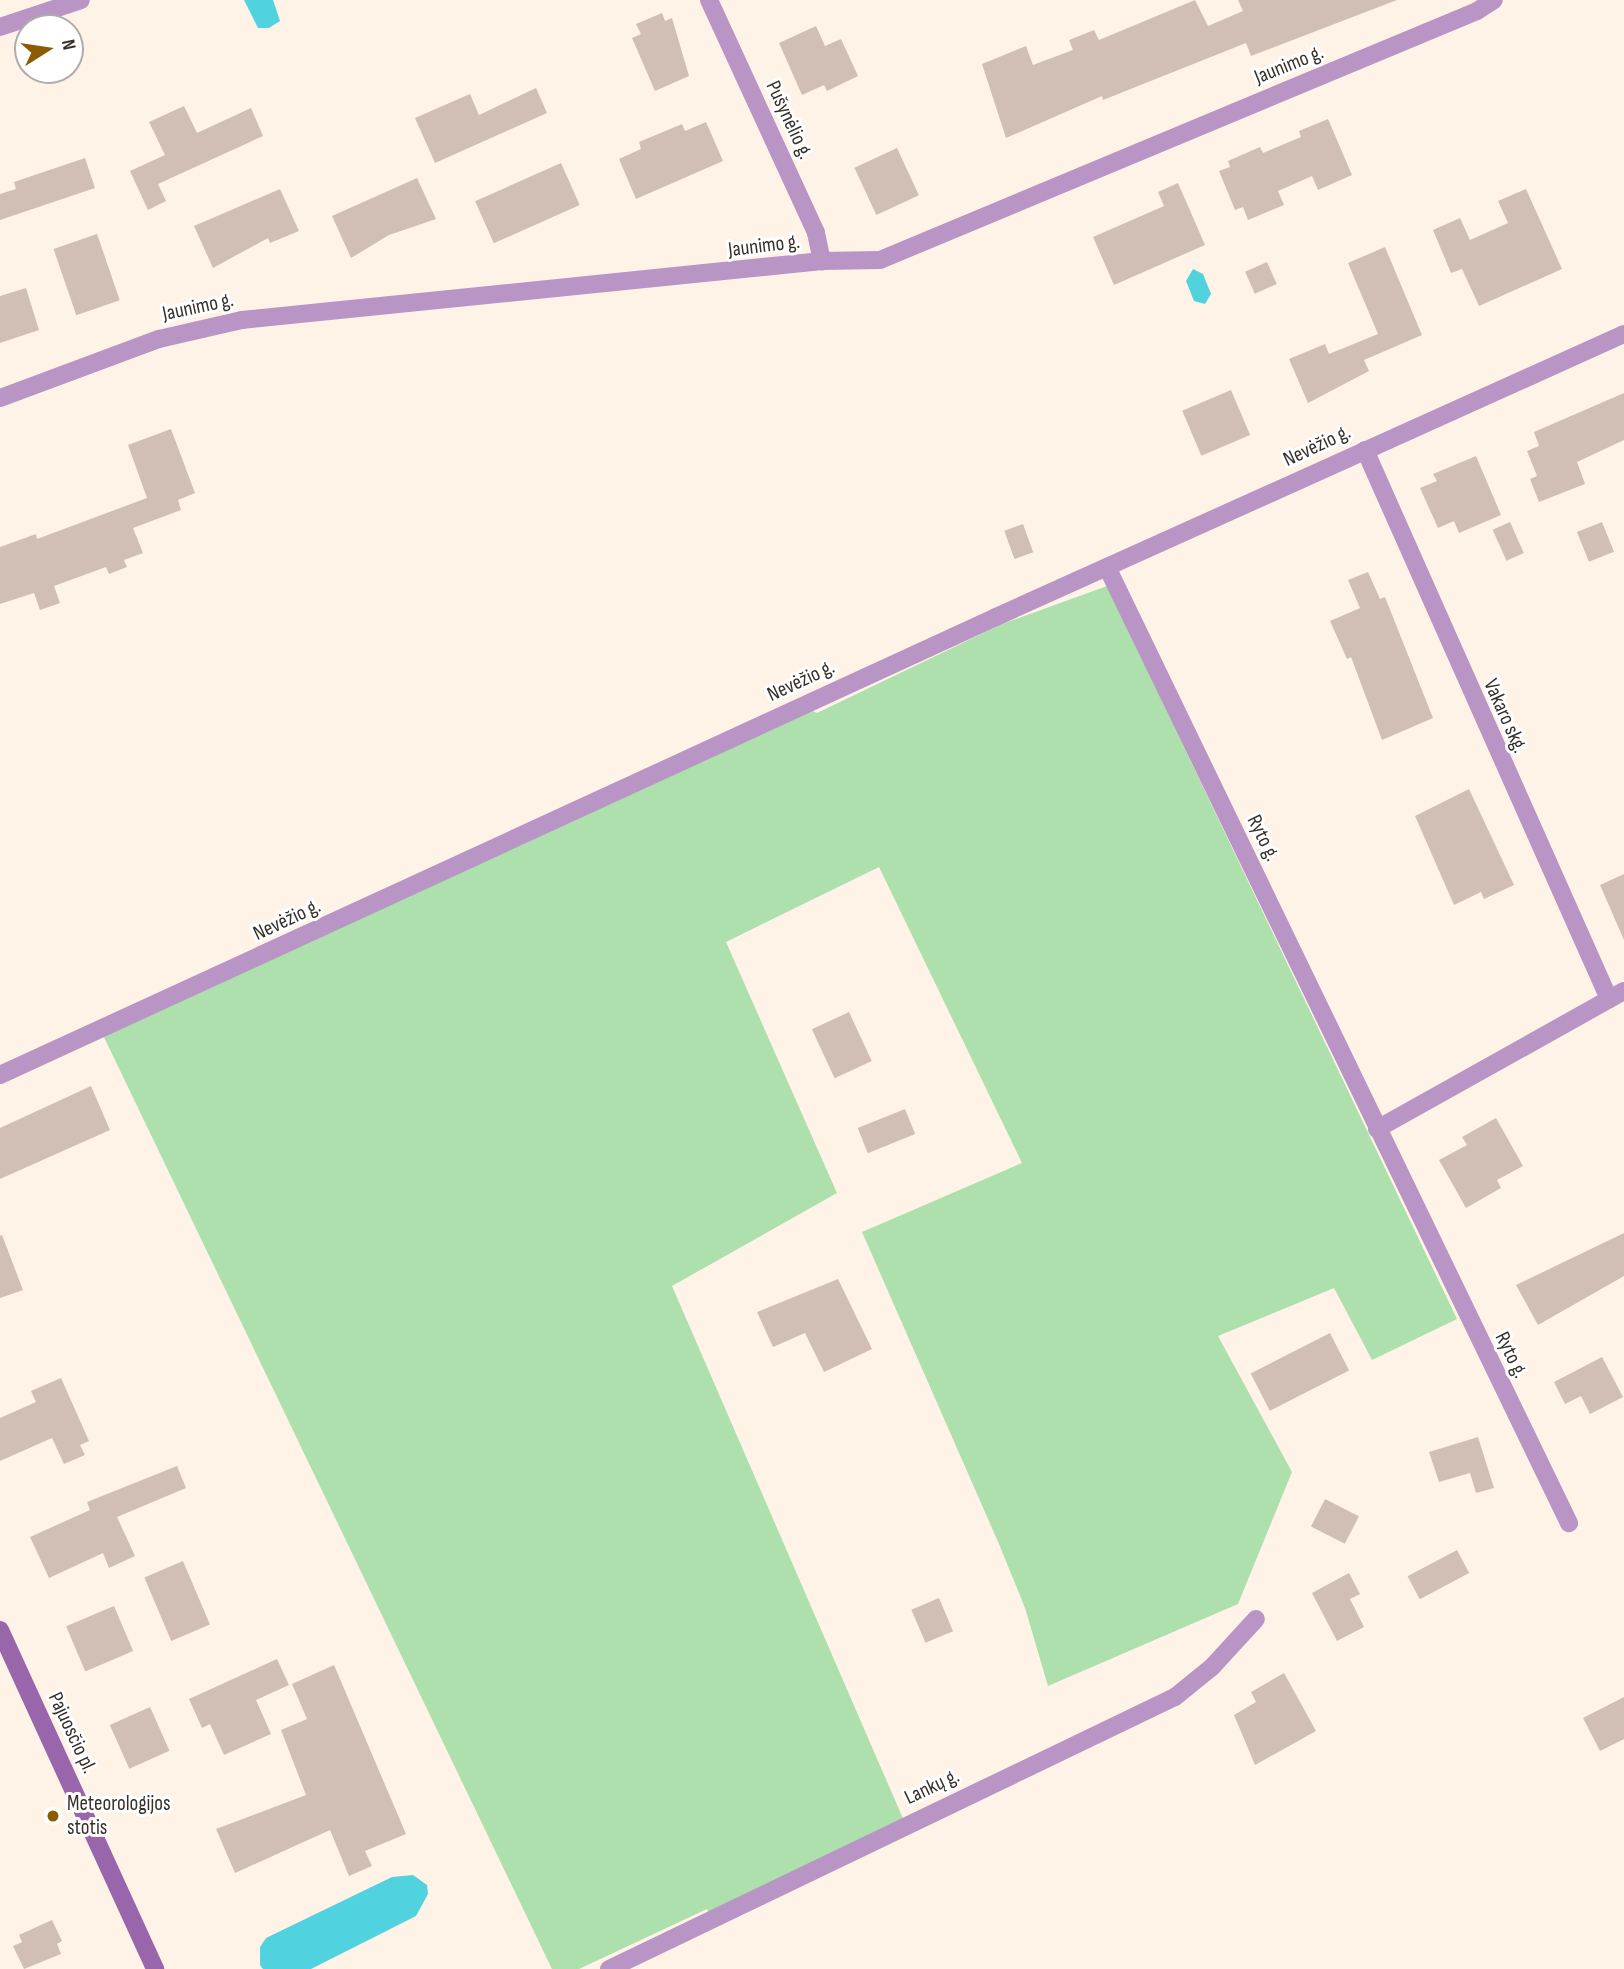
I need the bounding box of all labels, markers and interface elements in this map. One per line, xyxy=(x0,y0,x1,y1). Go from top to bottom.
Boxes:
north arrow xyxy=(14,14,84,84)
text: N xyxy=(56,38,80,52)
street label: Jaunimo g. xyxy=(1251,40,1327,90)
street label: Pušynėlio g. xyxy=(760,77,818,163)
street label: Jaunimo g. xyxy=(727,229,801,263)
street label: Jaunimo g. xyxy=(160,287,236,327)
street label: Nevėžio g. xyxy=(1279,420,1355,472)
street label: Nevėžio g. xyxy=(763,655,839,707)
street label: Vakaro skg. xyxy=(1478,675,1532,757)
street label: Ryto g. xyxy=(1241,811,1285,865)
street label: Nevėžio g. xyxy=(249,894,325,946)
street label: Ryto g. xyxy=(1489,1328,1533,1382)
street label: Pajuosčio pl. xyxy=(42,1689,102,1777)
street label: Lankų g. xyxy=(901,1763,963,1811)
place label: Meteorologijos stotis xyxy=(67,1791,171,1841)
marker: Meteorologijos stotis xyxy=(45,1808,61,1824)

